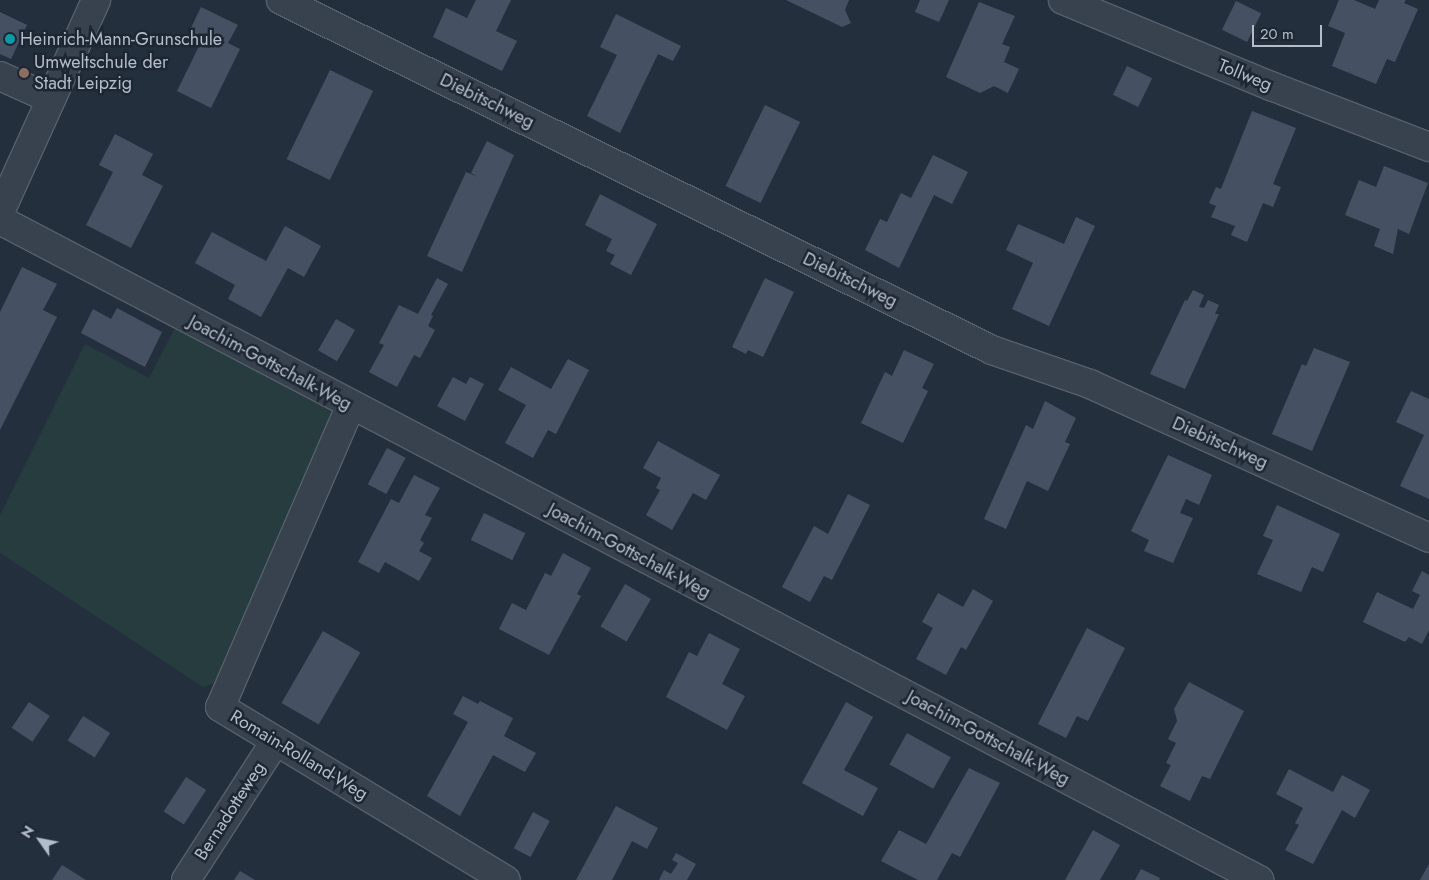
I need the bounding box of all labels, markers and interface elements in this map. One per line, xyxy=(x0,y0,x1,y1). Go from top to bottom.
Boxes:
scale bar xyxy=(1254,15,1324,47)
text: 20 m xyxy=(1260,23,1294,45)
place label: Heinrich-Mann-Grunschule xyxy=(20,28,222,50)
marker: Heinrich-Mann-Grunschule xyxy=(4,33,16,45)
place label: Umweltschule der Stadt Leipzig xyxy=(34,52,168,94)
street label: Tollweg xyxy=(1215,54,1275,96)
marker: Umweltschule der Stadt Leipzig xyxy=(18,67,30,79)
street label: Diebitschweg xyxy=(436,69,538,133)
street label: Diebitschweg xyxy=(799,248,901,312)
street label: Joachim-Gottschalk-Weg xyxy=(185,311,355,415)
street label: Diebitschweg xyxy=(1169,412,1271,474)
street label: Joachim-Gottschalk-Weg xyxy=(544,499,714,603)
street label: Joachim-Gottschalk-Weg xyxy=(903,686,1073,790)
street label: Romain-Rolland-Weg xyxy=(226,705,372,805)
street label: Bernadotteweg xyxy=(190,758,270,864)
north arrow xyxy=(15,815,65,865)
text: N xyxy=(16,822,39,842)

